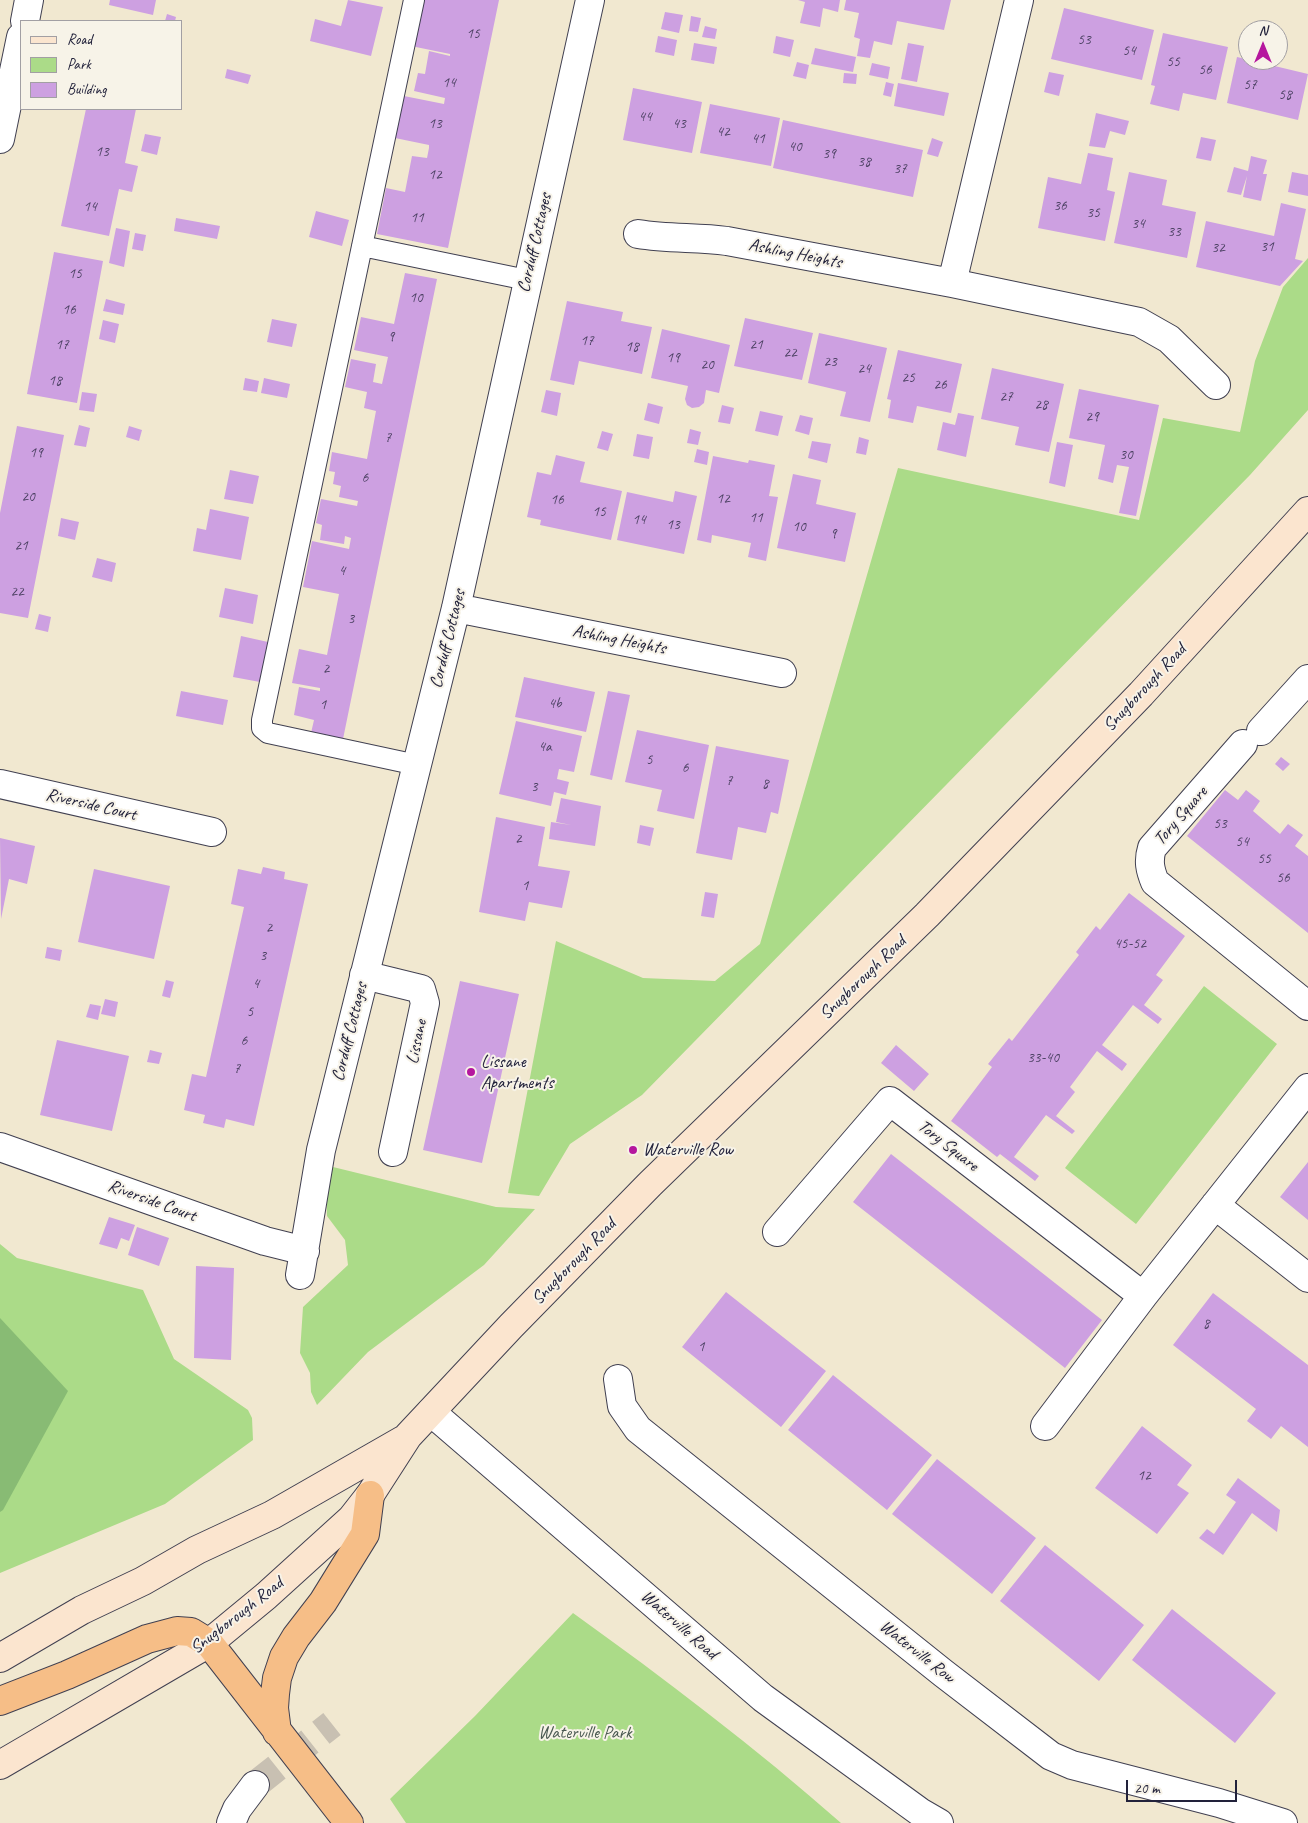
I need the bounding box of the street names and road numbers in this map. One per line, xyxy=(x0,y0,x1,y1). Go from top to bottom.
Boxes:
street label: Corduff Cottages xyxy=(513,191,557,295)
street label: Ashling Heights xyxy=(747,234,843,274)
street label: Corduff Cottages xyxy=(425,587,471,691)
street label: Ashling Heights xyxy=(571,620,667,660)
street label: Snugborough Road xyxy=(1099,640,1191,736)
street label: Tory Square xyxy=(1150,782,1212,850)
street label: Riverside Court xyxy=(44,784,138,826)
street label: Snugborough Road xyxy=(815,931,911,1025)
street label: Corduff Cottages xyxy=(327,980,373,1084)
street label: Lissane xyxy=(402,1018,432,1066)
street label: Tory Square xyxy=(913,1116,983,1176)
street label: Riverside Court xyxy=(105,1175,199,1227)
street label: Snugborough Road xyxy=(527,1214,621,1310)
street label: Snugborough Road xyxy=(186,1573,288,1659)
street label: Waterville Road xyxy=(636,1586,722,1664)
street label: Waterville Row xyxy=(875,1616,959,1688)

